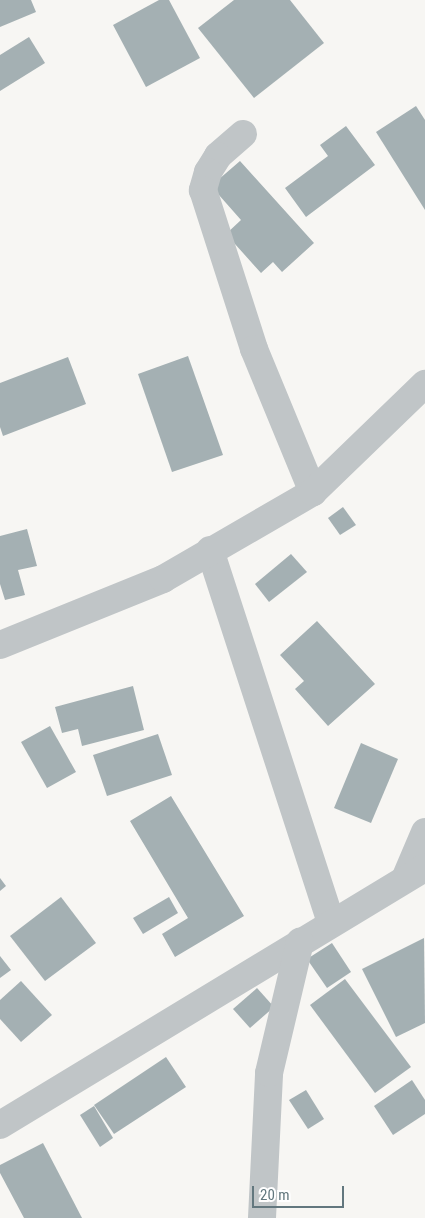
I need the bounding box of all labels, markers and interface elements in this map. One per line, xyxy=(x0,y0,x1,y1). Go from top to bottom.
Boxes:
scale bar xyxy=(255,1176,348,1208)
text: 20 m xyxy=(260,1186,290,1204)

